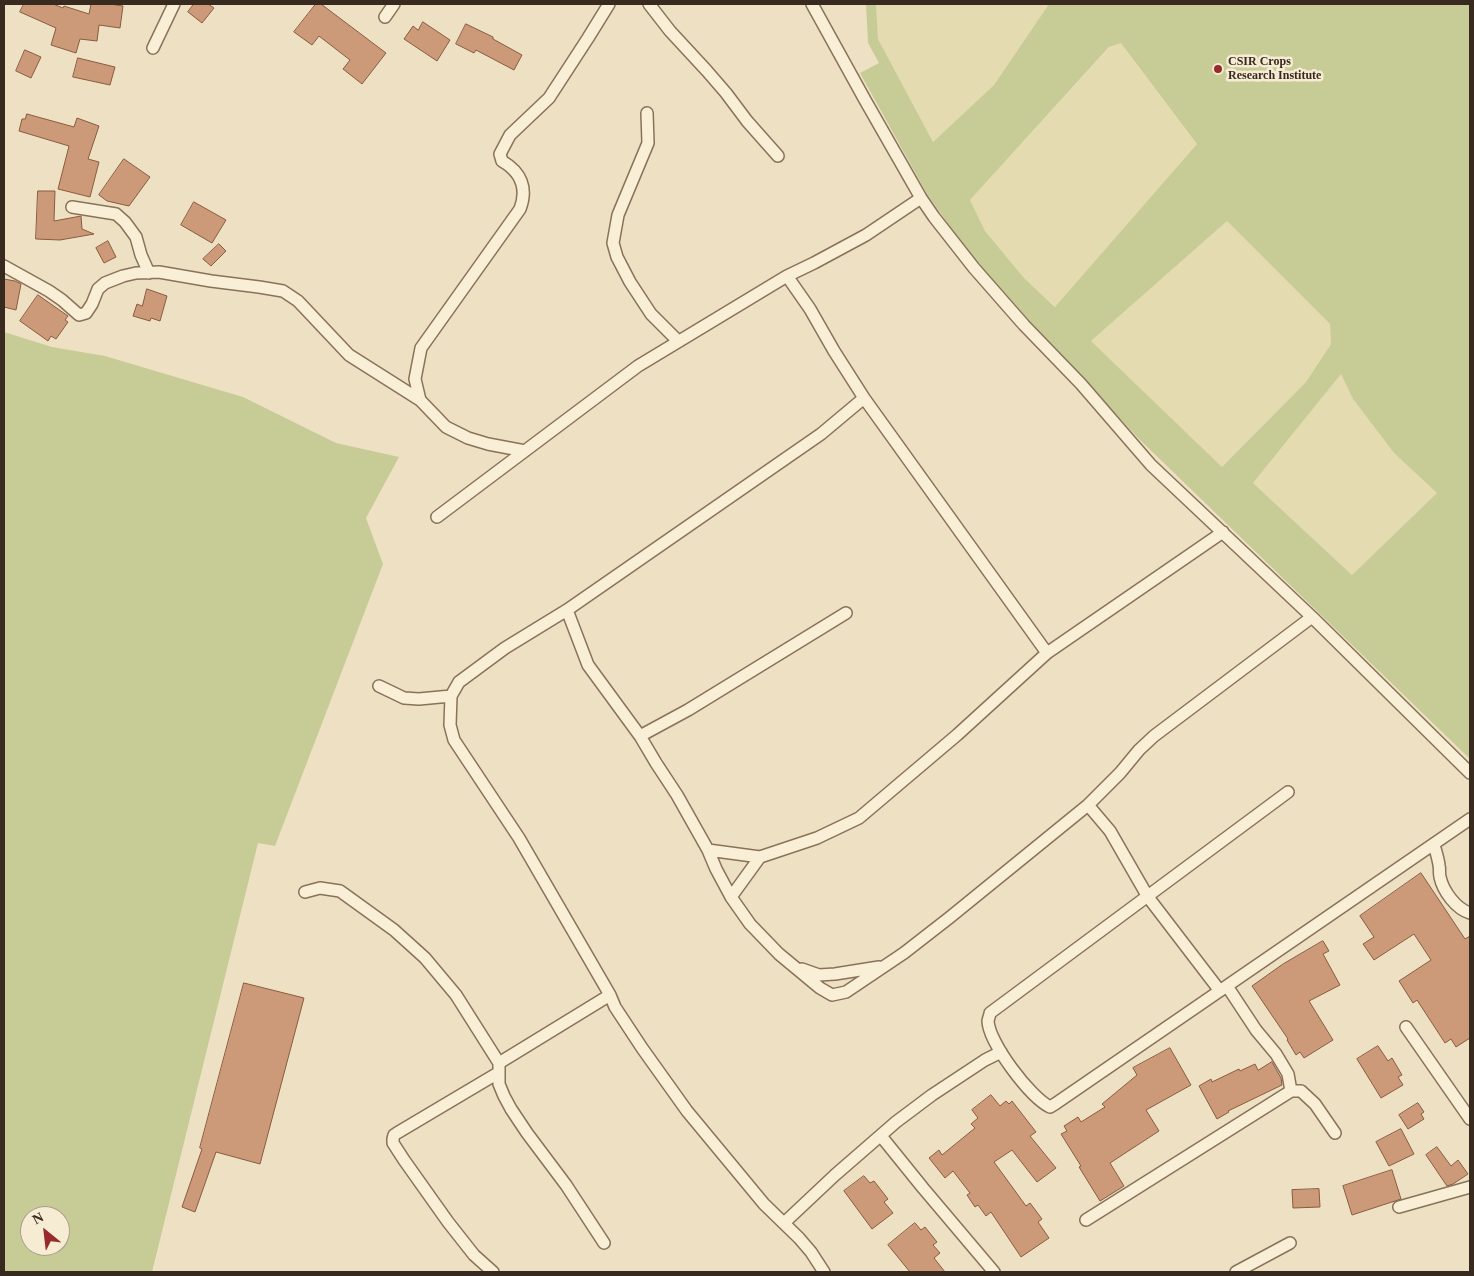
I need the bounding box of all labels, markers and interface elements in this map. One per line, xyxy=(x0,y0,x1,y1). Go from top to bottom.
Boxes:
place label: CSIR Crops Research Institute xyxy=(1228,55,1321,83)
marker: CSIR Crops Research Institute xyxy=(1212,63,1224,75)
north arrow xyxy=(20,1206,70,1256)
text: N xyxy=(30,1209,46,1227)

